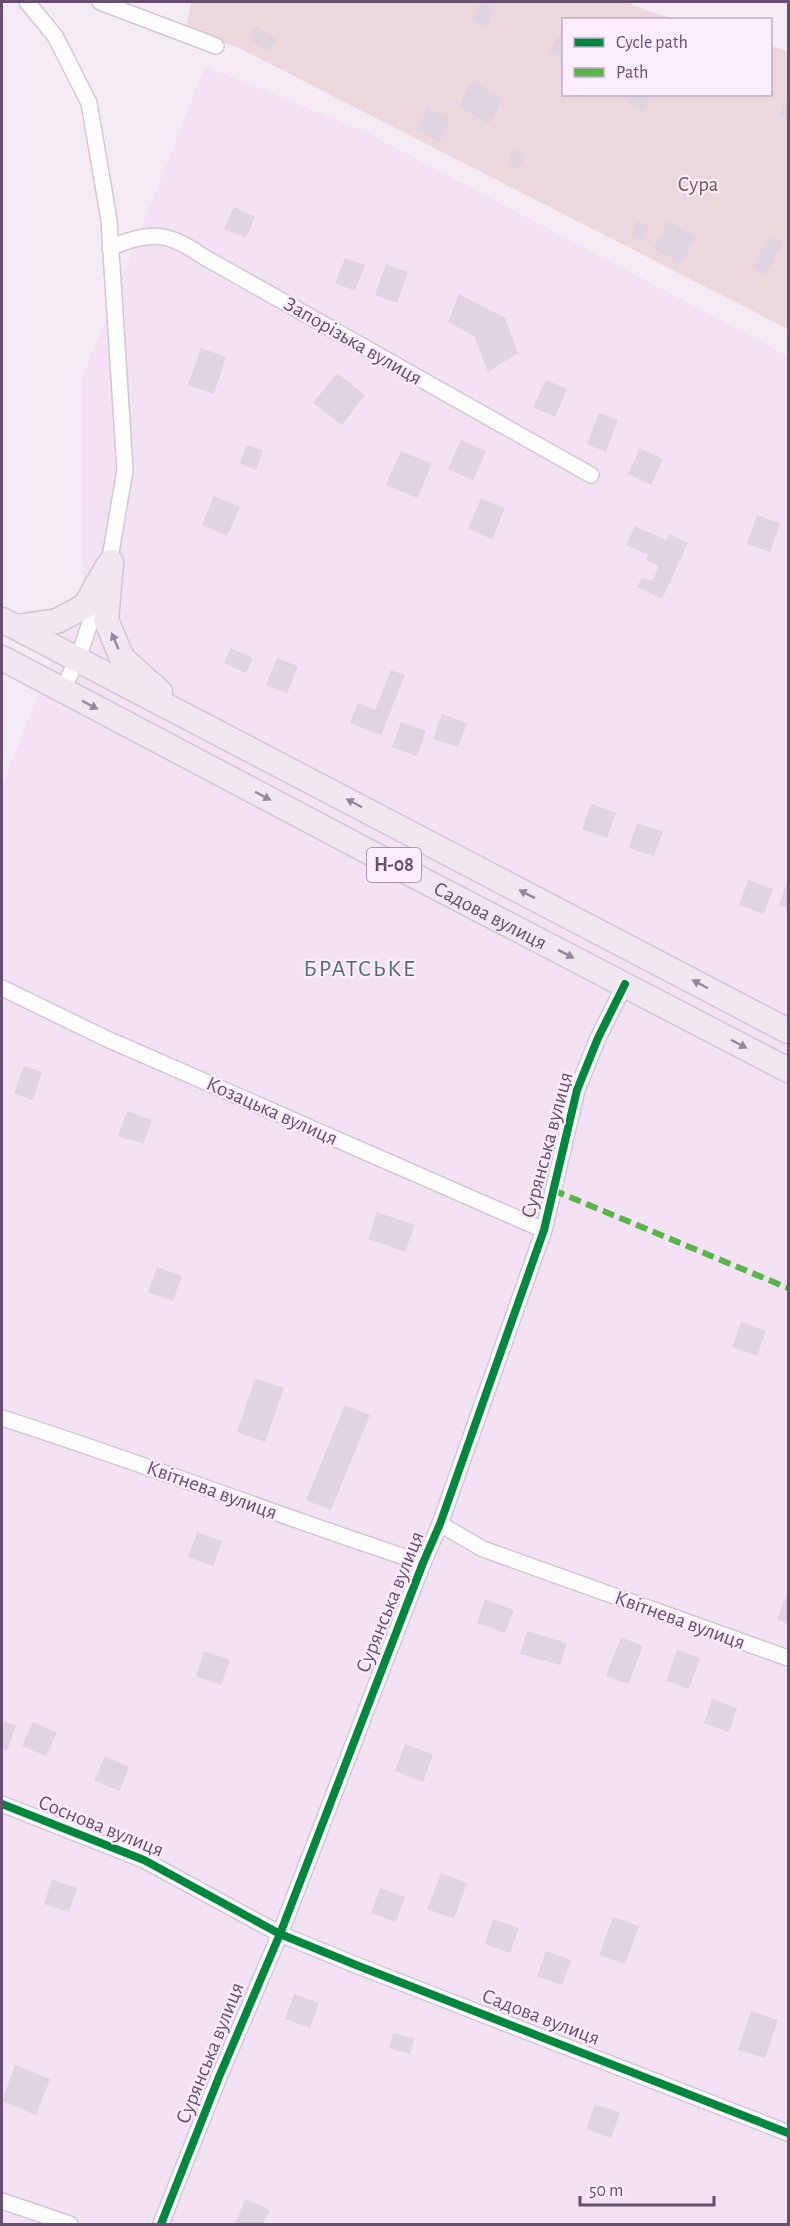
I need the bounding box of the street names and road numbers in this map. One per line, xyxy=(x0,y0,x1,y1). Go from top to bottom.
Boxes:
street label: Запорізька вулиця xyxy=(280,293,426,389)
road number: Н-08 xyxy=(367,848,421,882)
street label: Садова вулиця xyxy=(430,877,550,953)
street label: Сурянська вулиця xyxy=(517,1070,577,1220)
street label: Козацька вулиця xyxy=(203,1073,341,1149)
street label: Квітнева вулиця xyxy=(144,1457,280,1523)
street label: Сурянська вулиця xyxy=(352,1528,428,1676)
street label: Квітнева вулиця xyxy=(612,1587,748,1653)
street label: Соснова вулиця xyxy=(35,1791,167,1861)
street label: Сурянська вулиця xyxy=(172,1979,248,2127)
street label: Садова вулиця xyxy=(479,1985,603,2049)

